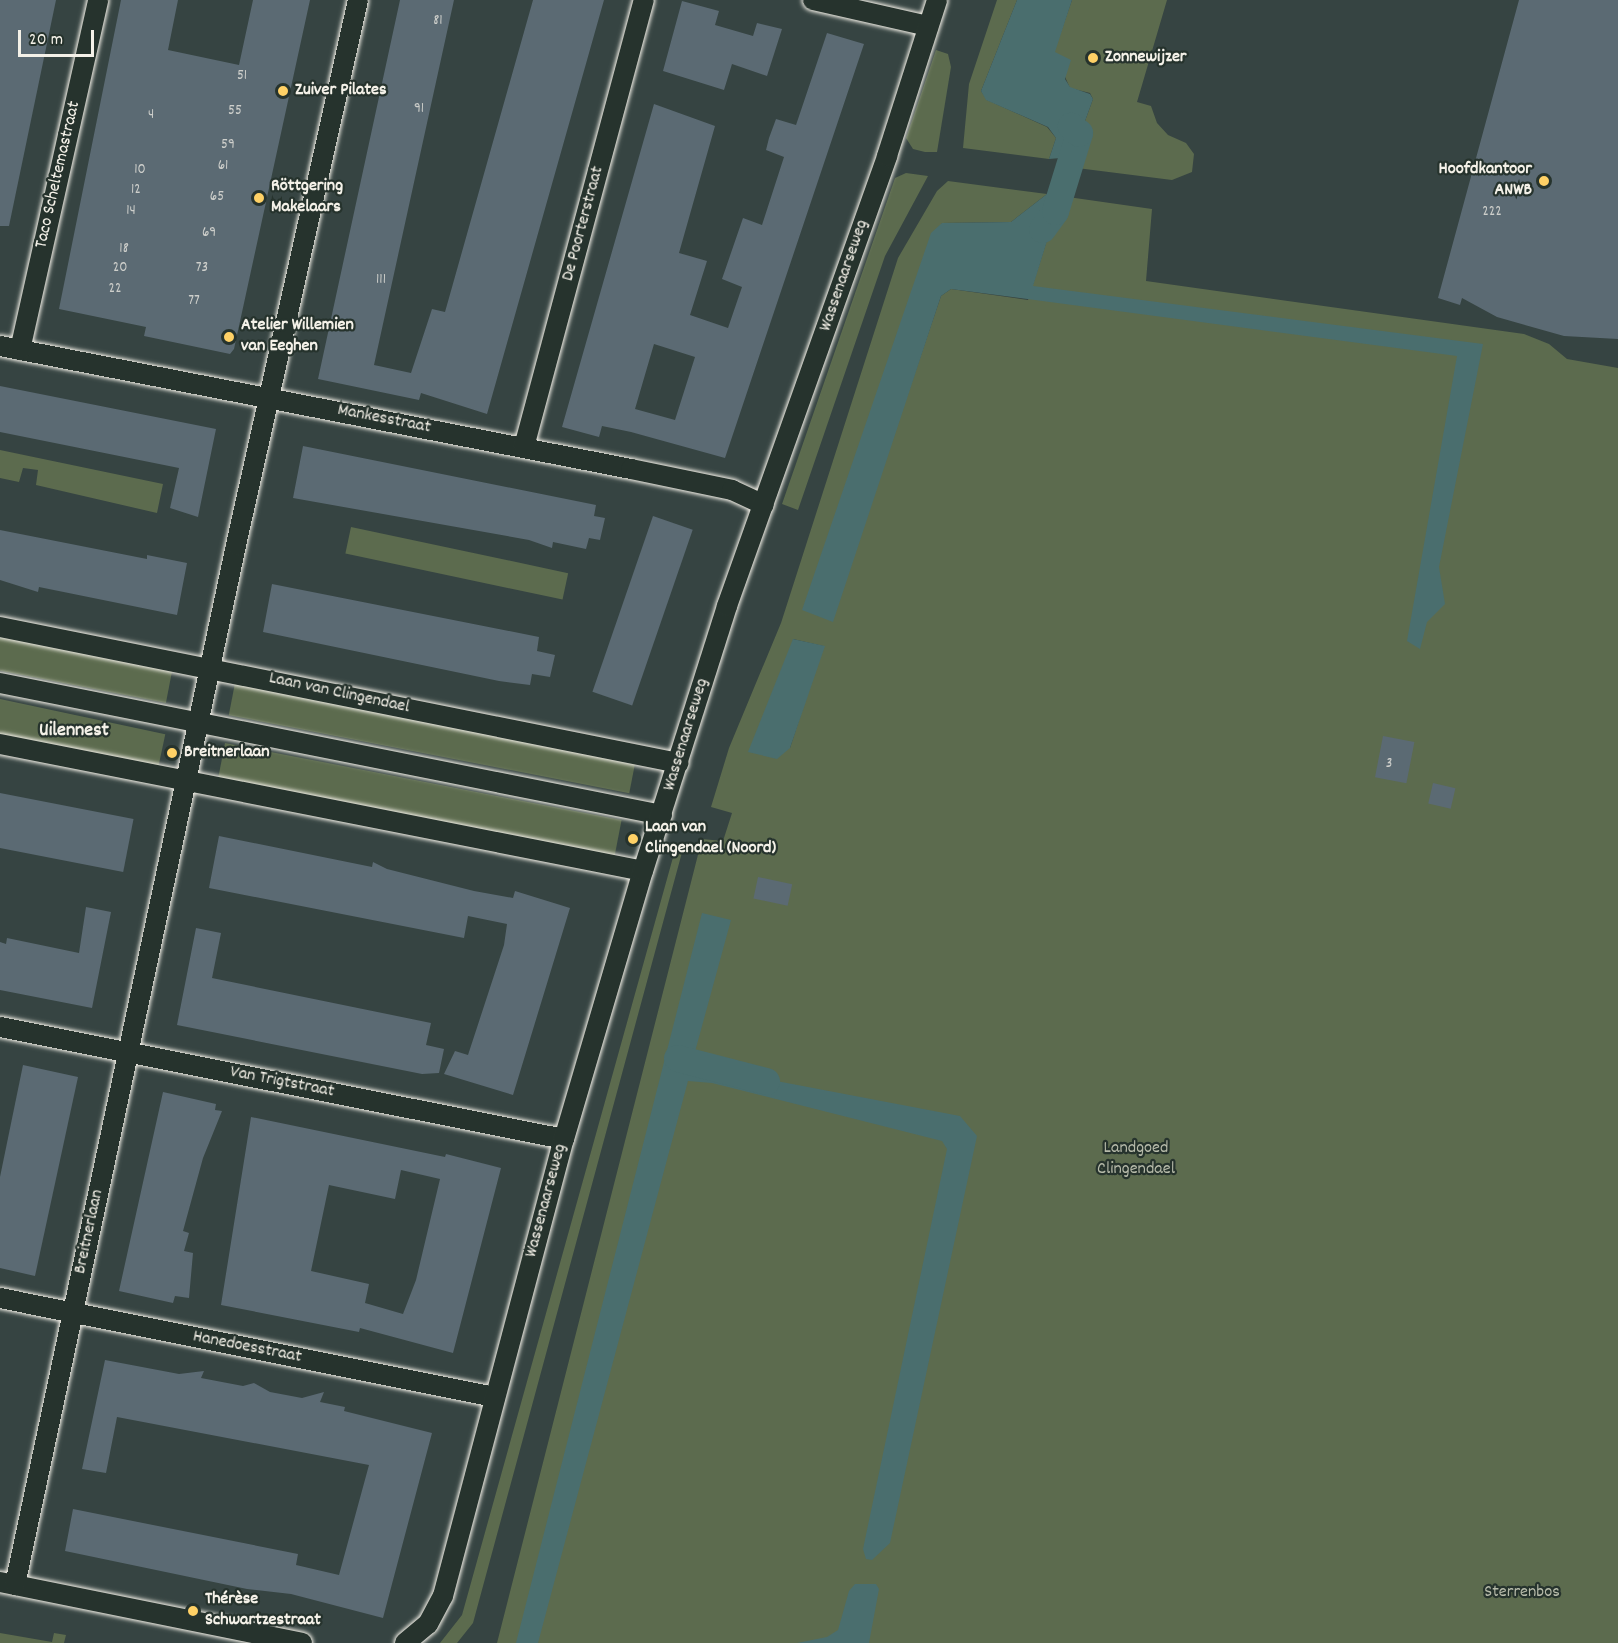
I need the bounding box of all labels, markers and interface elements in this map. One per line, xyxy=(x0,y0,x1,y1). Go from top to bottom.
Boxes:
house number: 81 xyxy=(433,13,443,31)
scale bar xyxy=(21,18,98,56)
text: 20 m xyxy=(29,28,63,53)
place label: Zonnewijzer xyxy=(1105,47,1187,69)
marker: Zonnewijzer xyxy=(1086,51,1100,65)
house number: 51 xyxy=(237,68,247,86)
place label: Zuiver Pilates xyxy=(295,80,387,102)
marker: Zuiver Pilates xyxy=(276,84,290,98)
street label: Taco Scheltemastraat xyxy=(32,99,86,251)
house number: 91 xyxy=(414,101,424,119)
house number: 55 xyxy=(228,103,242,121)
house number: 4 xyxy=(148,107,154,125)
house number: 59 xyxy=(221,137,235,155)
house number: 61 xyxy=(218,158,228,176)
place label: Hoofdkantoor ANWB xyxy=(1439,160,1532,202)
house number: 10 xyxy=(134,162,146,180)
street label: De Poorterstraat xyxy=(558,164,610,284)
marker: Hoofdkantoor ANWB xyxy=(1537,174,1551,188)
place label: Röttgering Makelaars xyxy=(271,177,343,219)
house number: 12 xyxy=(131,182,141,200)
house number: 65 xyxy=(210,189,224,207)
marker: Röttgering Makelaars xyxy=(252,191,266,205)
house number: 14 xyxy=(126,203,136,221)
house number: 222 xyxy=(1482,204,1502,222)
street label: Wassenaarseweg xyxy=(816,217,874,335)
house number: 69 xyxy=(202,225,216,243)
house number: 18 xyxy=(119,241,129,259)
house number: 20 xyxy=(113,260,127,278)
house number: 73 xyxy=(196,260,208,278)
house number: 111 xyxy=(376,272,386,290)
house number: 22 xyxy=(108,281,122,299)
house number: 77 xyxy=(188,293,200,311)
place label: Atelier Willemien van Eeghen xyxy=(241,316,354,358)
marker: Atelier Willemien van Eeghen xyxy=(222,330,236,344)
street label: Mankesstraat xyxy=(336,400,432,440)
street label: Laan van Clingendael xyxy=(267,669,411,719)
street label: Wassenaarseweg xyxy=(660,676,714,794)
district label: Uilennest xyxy=(39,719,109,743)
place label: Breitnerlaan xyxy=(184,742,269,764)
marker: Breitnerlaan xyxy=(165,746,179,760)
house number: 3 xyxy=(1386,756,1392,774)
place label: Laan van Clingendael (Noord) xyxy=(645,818,776,860)
marker: Laan van Clingendael (Noord) xyxy=(626,832,640,846)
street label: Van Trigtstraat xyxy=(228,1062,336,1104)
park label: Landgoed Clingendael xyxy=(1097,1139,1175,1182)
street label: Wassenaarseweg xyxy=(521,1142,573,1260)
street label: Breitnerlaan xyxy=(71,1188,109,1276)
street label: Hanedoesstraat xyxy=(191,1327,303,1369)
park label: Sterrenbos xyxy=(1484,1582,1560,1604)
place label: Thérèse Schwartzestraat xyxy=(205,1590,321,1632)
marker: Thérèse Schwartzestraat xyxy=(186,1604,200,1618)

